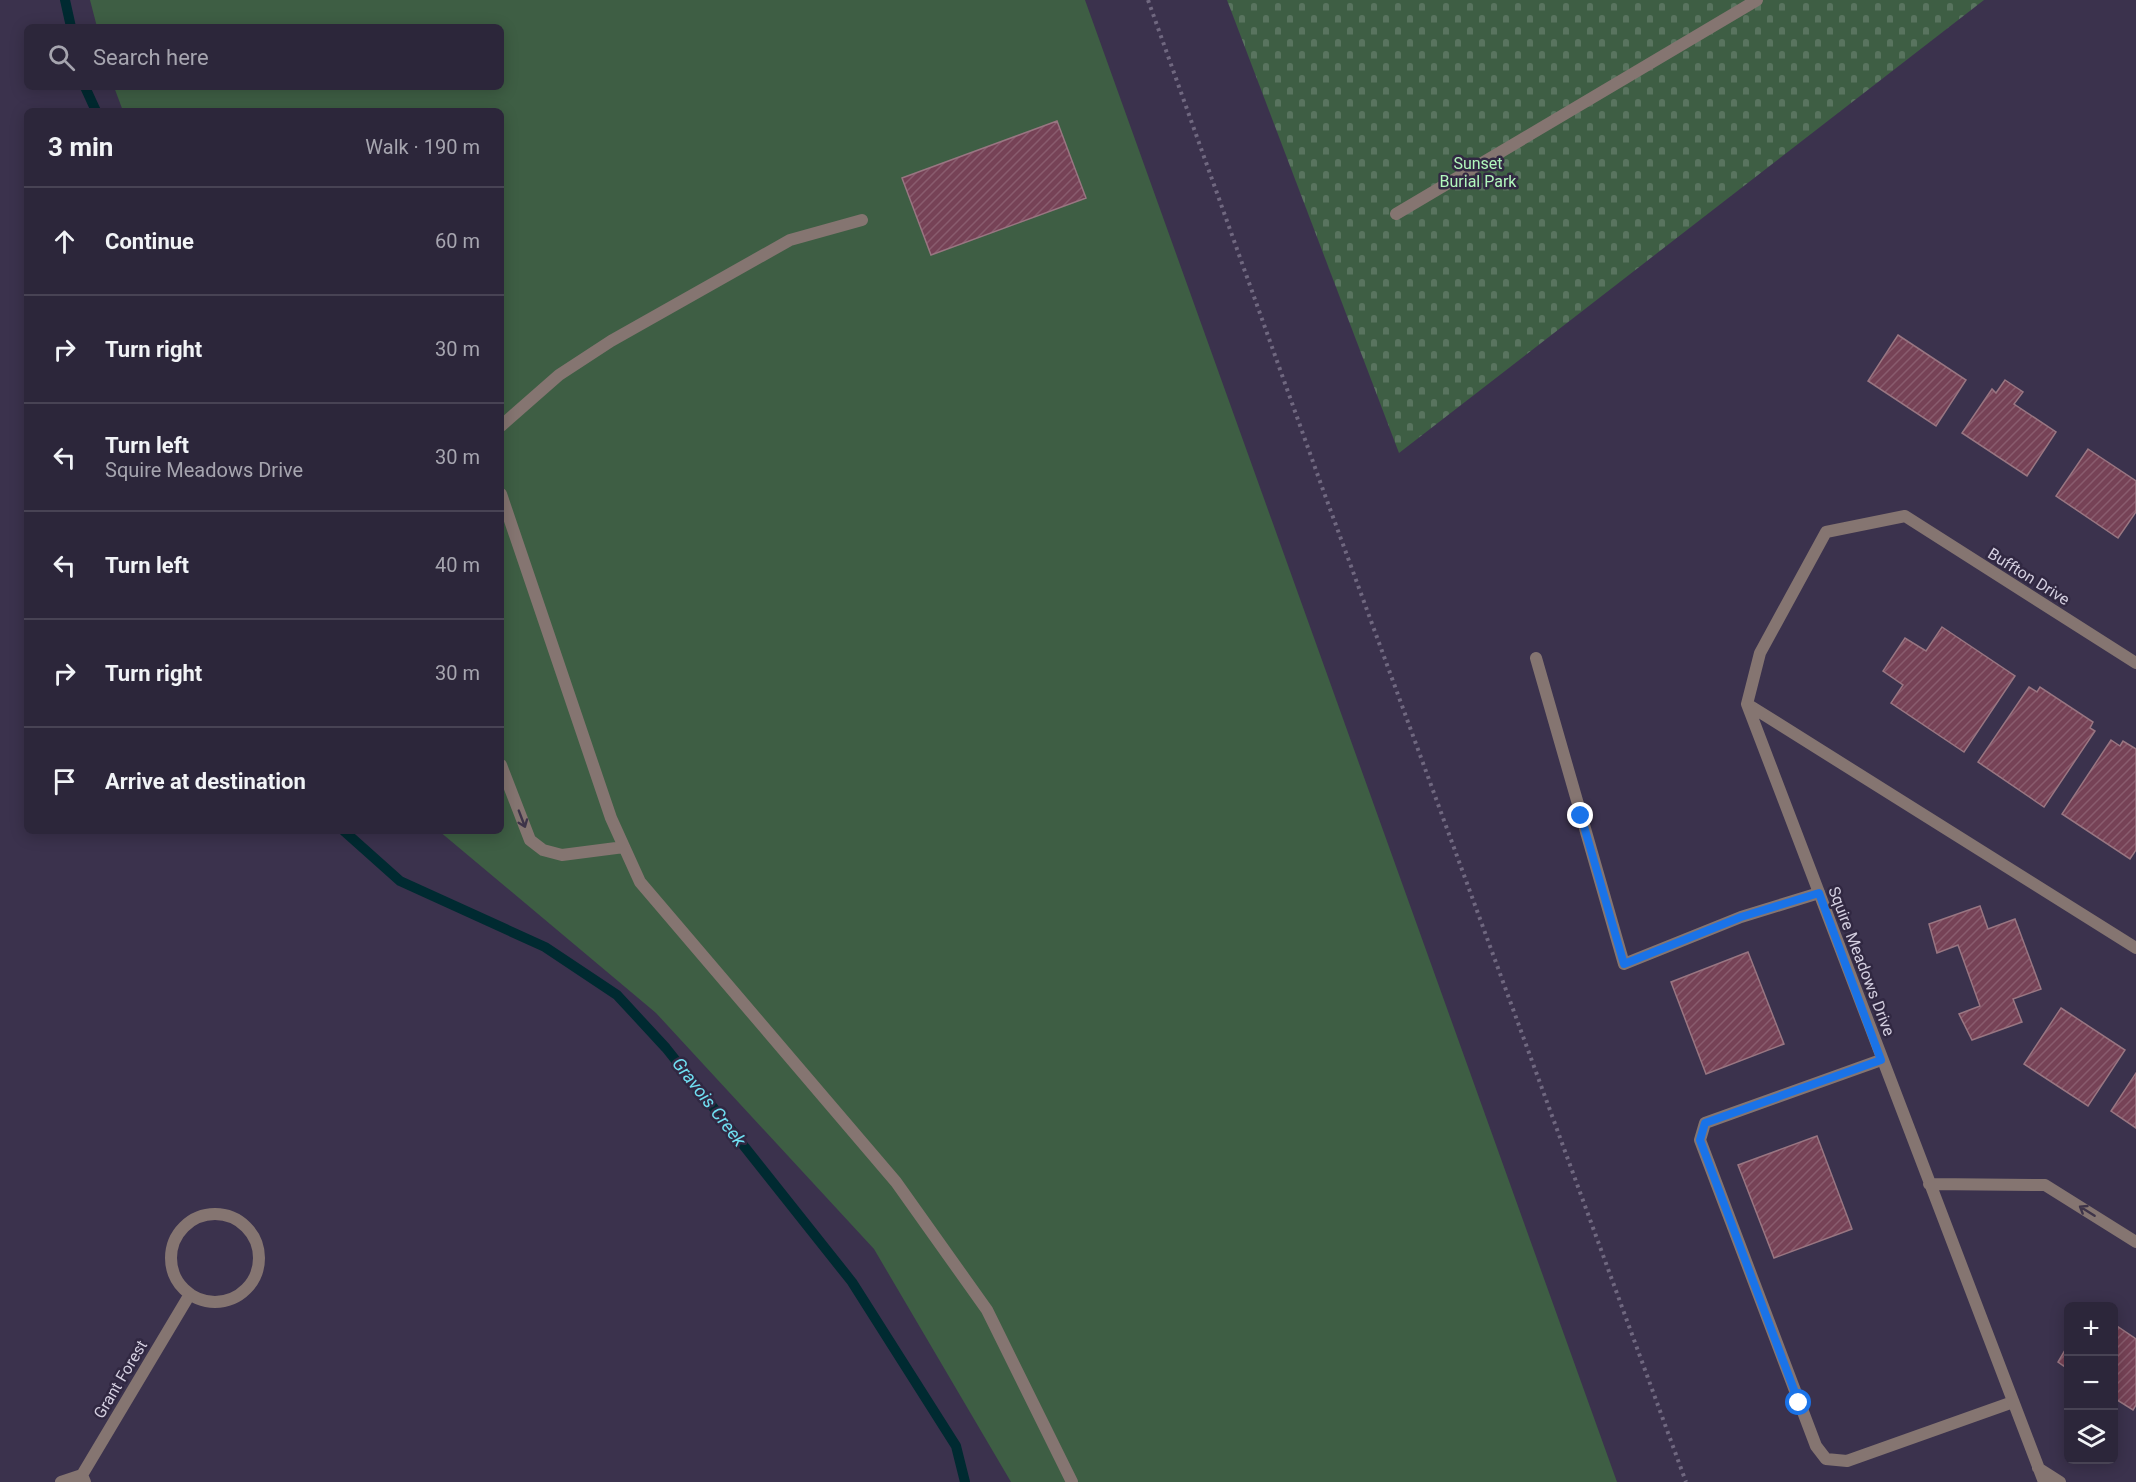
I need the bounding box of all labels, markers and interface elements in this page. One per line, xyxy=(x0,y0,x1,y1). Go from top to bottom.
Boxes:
search box xyxy=(24,24,504,90)
icon: search xyxy=(45,41,78,74)
text: Search here xyxy=(93,45,209,70)
text: 3 min xyxy=(48,132,113,162)
text: Walk · 190 m xyxy=(365,135,480,159)
park label: Sunset Burial Park xyxy=(1440,154,1517,191)
icon: ahead xyxy=(48,225,81,258)
text: Continue xyxy=(105,229,194,254)
text: 60 m xyxy=(435,229,480,253)
icon: right xyxy=(48,333,81,366)
text: Turn right xyxy=(105,337,202,362)
text: 30 m xyxy=(435,337,480,361)
text: Turn left xyxy=(105,433,189,458)
icon: left xyxy=(48,441,81,474)
text: 30 m xyxy=(435,445,480,469)
text: Squire Meadows Drive xyxy=(105,458,303,482)
street label: Buffton Drive xyxy=(1984,544,2073,609)
icon: left xyxy=(48,549,81,582)
text: Turn left xyxy=(105,553,189,578)
text: 40 m xyxy=(435,553,480,577)
icon: right xyxy=(48,657,81,690)
text: Turn right xyxy=(105,661,202,686)
text: 30 m xyxy=(435,661,480,685)
icon: arrive xyxy=(48,765,81,798)
text: Arrive at destination xyxy=(105,769,306,794)
route end xyxy=(1567,802,1593,828)
one-way arrow xyxy=(517,810,528,828)
street label: Squire Meadows Drive xyxy=(1824,884,1899,1039)
water label: Gravois Creek xyxy=(668,1053,751,1151)
one-way arrow xyxy=(2079,1205,2096,1217)
map controls xyxy=(2064,1302,2118,1464)
button: + xyxy=(2064,1302,2118,1356)
street label: Grant Forest xyxy=(90,1337,151,1422)
button: − xyxy=(2064,1356,2118,1410)
route start xyxy=(1785,1389,1811,1415)
button: layers xyxy=(2064,1410,2118,1464)

